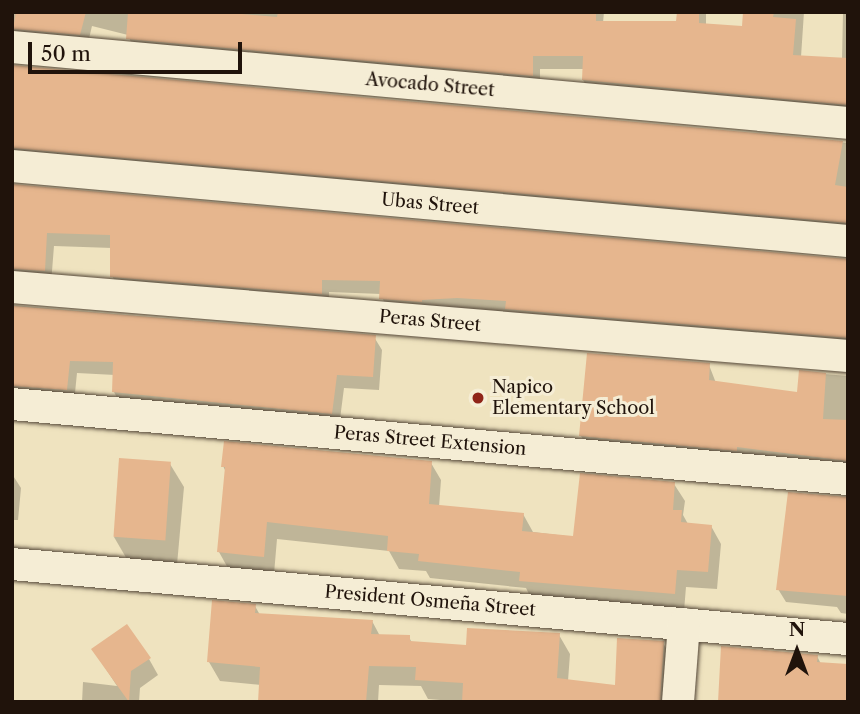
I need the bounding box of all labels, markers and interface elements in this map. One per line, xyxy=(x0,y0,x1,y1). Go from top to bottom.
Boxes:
scale bar xyxy=(32,28,245,72)
text: 50 m xyxy=(41,41,91,66)
street label: Avocado Street xyxy=(365,69,495,101)
street label: Ubas Street xyxy=(380,189,480,219)
street label: Peras Street xyxy=(378,306,482,336)
place label: Napico Elementary School xyxy=(492,377,655,420)
marker: Napico Elementary School xyxy=(470,390,486,406)
street label: Peras Street Extension xyxy=(333,422,527,460)
street label: President Osmeña Street xyxy=(323,581,537,621)
north arrow xyxy=(762,616,832,686)
text: N xyxy=(789,618,805,641)

